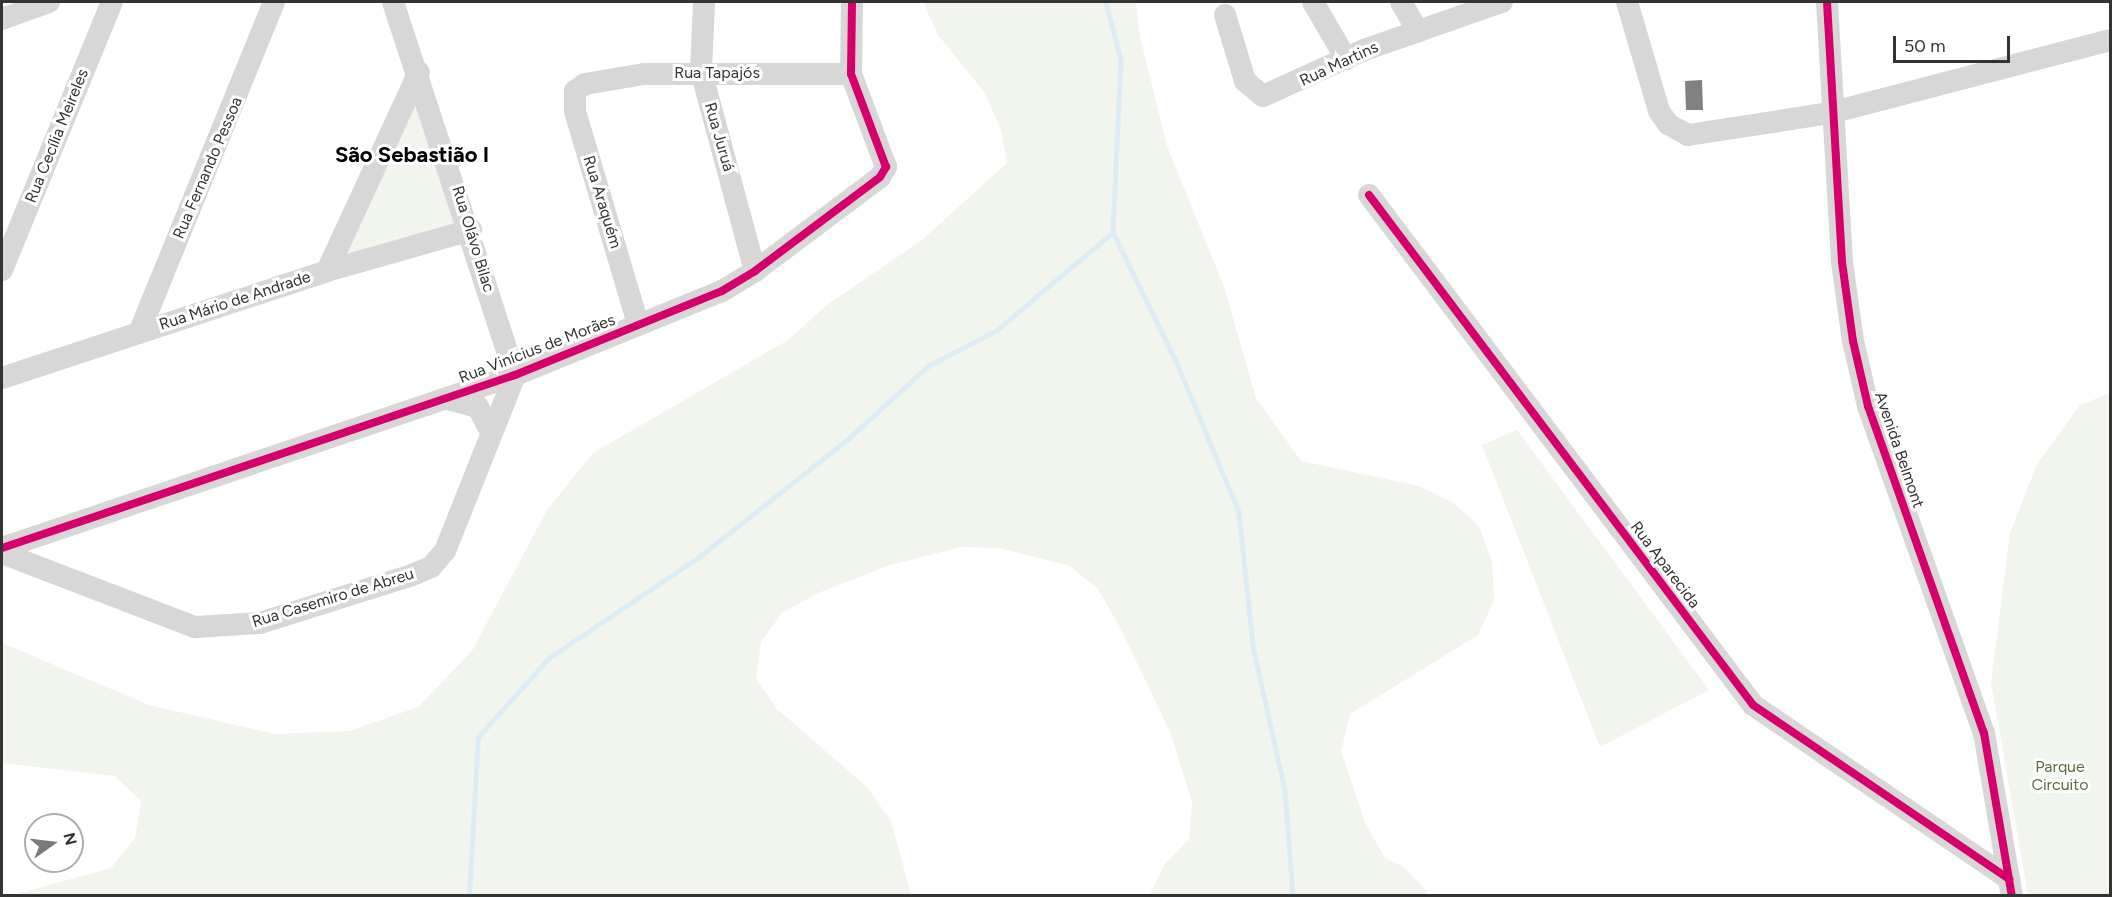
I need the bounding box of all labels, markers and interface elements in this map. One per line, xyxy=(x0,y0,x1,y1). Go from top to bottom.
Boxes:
scale bar xyxy=(1896,24,2013,62)
text: 50 m xyxy=(1904,35,1946,57)
street label: Rua Martins xyxy=(1297,37,1381,91)
street label: Rua Tapajós xyxy=(674,63,760,83)
street label: Rua Cecília Meireles xyxy=(21,66,93,206)
street label: Rua Fernando Pessoa xyxy=(169,94,247,242)
street label: Rua Juruá xyxy=(700,100,738,174)
district label: São Sebastião I xyxy=(335,142,489,168)
street label: Rua Araquém xyxy=(579,153,625,251)
street label: Rua Olávo Bilac xyxy=(448,183,498,295)
street label: Rua Mário de Andrade xyxy=(157,267,313,335)
street label: Rua Vinícius de Morães xyxy=(456,310,618,388)
street label: Avenida Belmont xyxy=(1870,389,1928,511)
street label: Rua Aparecida xyxy=(1626,518,1704,612)
street label: Rua Casemiro de Abreu xyxy=(250,564,416,632)
park label: Parque Circuito xyxy=(2031,757,2089,795)
north arrow xyxy=(24,813,84,873)
text: N xyxy=(59,831,81,847)

